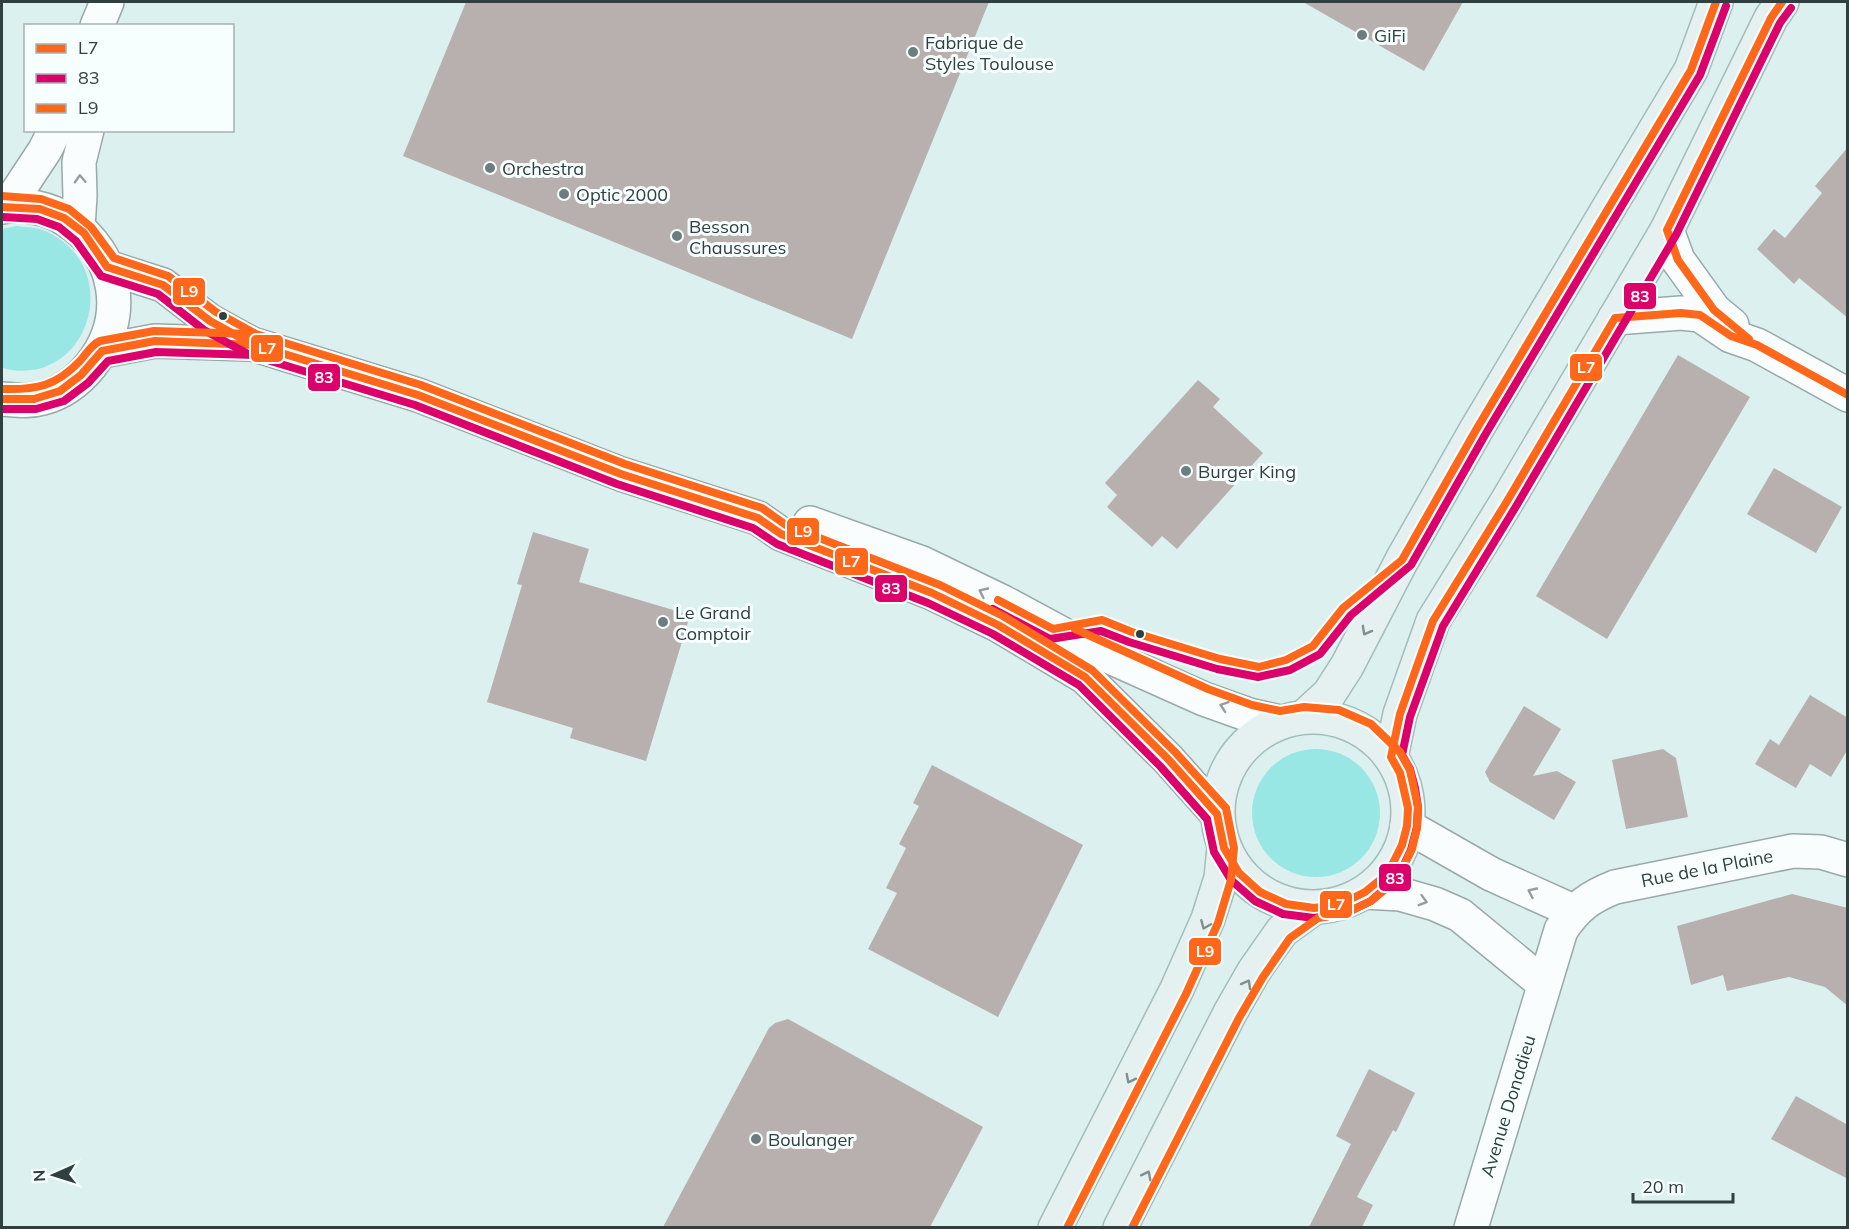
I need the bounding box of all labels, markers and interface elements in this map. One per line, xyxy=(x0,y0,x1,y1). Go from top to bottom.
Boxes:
legend xyxy=(24,24,234,132)
place label: GiFi xyxy=(1374,24,1406,47)
marker: GiFi xyxy=(1355,28,1369,42)
place label: Fabrique de Styles Toulouse xyxy=(925,31,1054,75)
text: L7 xyxy=(78,36,99,59)
marker: Fabrique de Styles Toulouse xyxy=(906,45,920,59)
text: 83 xyxy=(78,66,100,89)
text: L9 xyxy=(78,96,99,119)
place label: Orchestra xyxy=(502,157,584,180)
marker: Orchestra xyxy=(483,161,497,175)
one-way arrow xyxy=(73,174,86,183)
place label: Optic 2000 xyxy=(576,183,668,206)
marker: Optic 2000 xyxy=(557,187,571,201)
place label: Besson Chaussures xyxy=(689,215,786,259)
marker: Besson Chaussures xyxy=(670,229,684,243)
line badge: L9 xyxy=(172,277,206,306)
text: L9 xyxy=(180,281,198,301)
line badge: 83 xyxy=(1623,282,1657,310)
text: 83 xyxy=(1630,286,1650,306)
unlabelled marker xyxy=(217,310,229,322)
line badge: L7 xyxy=(250,334,284,363)
text: L7 xyxy=(258,338,276,358)
line badge: L7 xyxy=(1569,353,1603,382)
text: L7 xyxy=(1577,357,1595,377)
line badge: 83 xyxy=(307,363,341,392)
text: 83 xyxy=(314,367,334,387)
place label: Burger King xyxy=(1198,460,1296,483)
marker: Burger King xyxy=(1179,464,1193,478)
line badge: L9 xyxy=(786,517,820,546)
text: L9 xyxy=(794,521,812,541)
line badge: L7 xyxy=(834,547,869,576)
text: L7 xyxy=(842,551,860,571)
line badge: 83 xyxy=(874,574,908,603)
text: 83 xyxy=(881,578,901,598)
one-way arrow xyxy=(979,588,990,600)
place label: Le Grand Comptoir xyxy=(675,601,751,645)
marker: Le Grand Comptoir xyxy=(656,615,670,629)
one-way arrow xyxy=(1362,625,1373,635)
unlabelled marker xyxy=(1134,628,1146,640)
one-way arrow xyxy=(1219,701,1229,714)
street label: Rue de la Plaine xyxy=(1639,844,1775,892)
line badge: 83 xyxy=(1378,863,1412,892)
text: 83 xyxy=(1385,868,1405,888)
one-way arrow xyxy=(1528,888,1539,900)
line badge: L7 xyxy=(1319,890,1353,919)
one-way arrow xyxy=(1418,893,1428,906)
text: L7 xyxy=(1327,894,1345,914)
one-way arrow xyxy=(1200,918,1212,929)
line badge: L9 xyxy=(1188,937,1222,966)
text: L9 xyxy=(1196,941,1214,961)
one-way arrow xyxy=(1239,980,1251,990)
street label: Avenue Donadieu xyxy=(1475,1032,1541,1180)
one-way arrow xyxy=(1126,1073,1138,1084)
place label: Boulanger xyxy=(768,1128,854,1151)
marker: Boulanger xyxy=(749,1132,763,1146)
north arrow xyxy=(24,1145,84,1205)
scale bar xyxy=(1633,1166,1734,1204)
text: N xyxy=(29,1169,49,1182)
one-way arrow xyxy=(1139,1171,1151,1182)
text: 20 m xyxy=(1642,1175,1684,1198)

